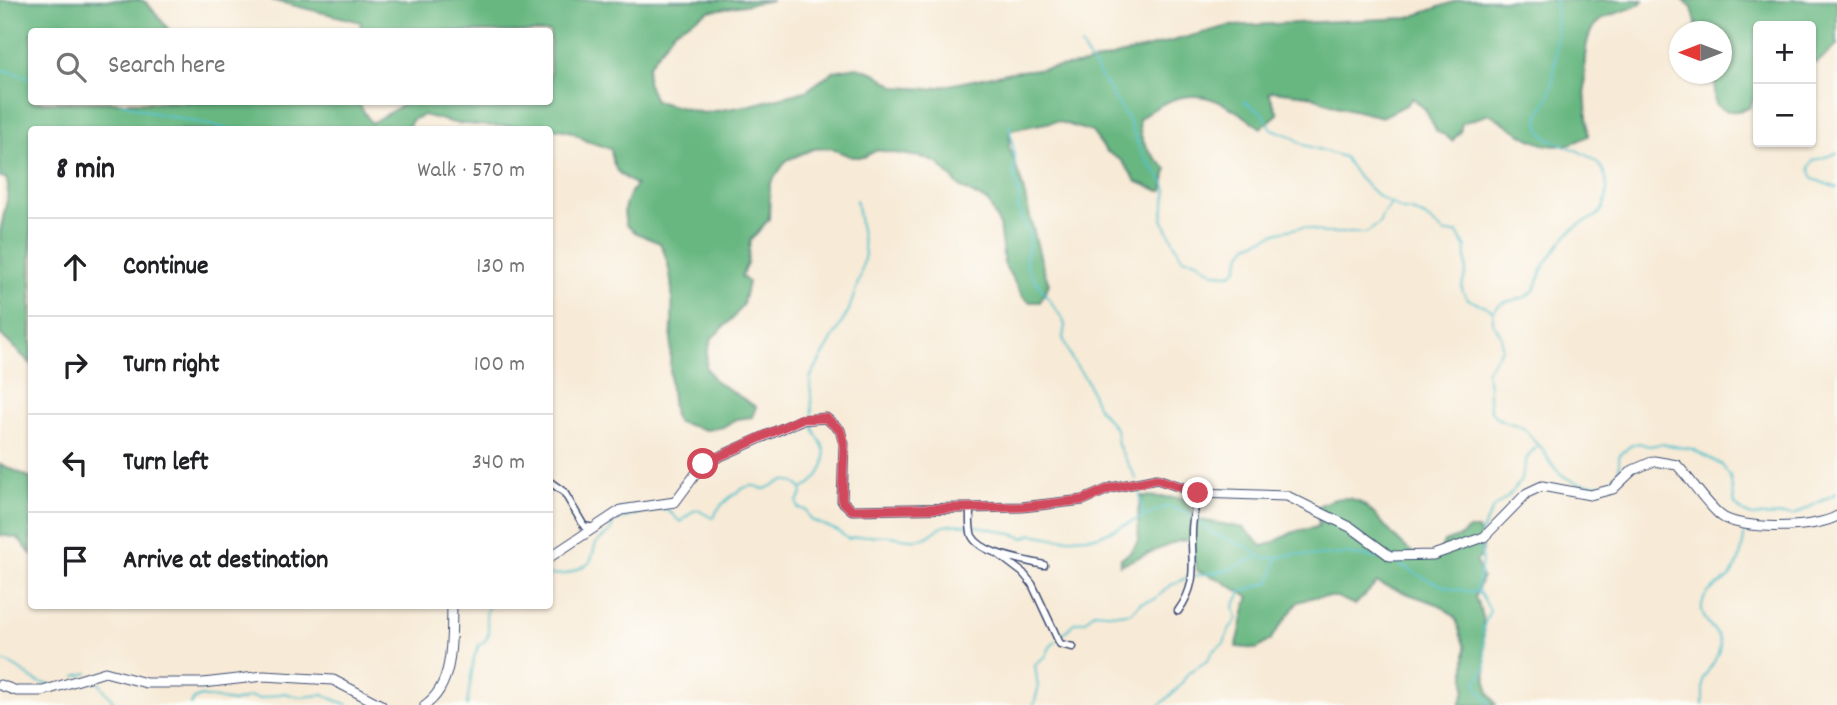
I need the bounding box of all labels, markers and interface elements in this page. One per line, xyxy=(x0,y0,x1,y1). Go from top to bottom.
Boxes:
north arrow xyxy=(1669,21,1732,84)
map controls xyxy=(1753,21,1816,147)
button: + xyxy=(1753,21,1816,84)
search box xyxy=(28,28,553,105)
icon: search xyxy=(52,48,90,86)
text: Search here xyxy=(108,48,226,85)
button: − xyxy=(1753,84,1816,147)
text: 8 min xyxy=(56,150,115,193)
text: Walk · 570 m xyxy=(417,155,525,188)
icon: ahead xyxy=(56,248,94,286)
text: Continue xyxy=(123,249,208,286)
text: 130 m xyxy=(476,251,525,284)
icon: right xyxy=(56,346,94,384)
text: Turn right xyxy=(123,347,220,384)
text: 100 m xyxy=(474,349,525,382)
icon: left xyxy=(56,444,94,482)
text: Turn left xyxy=(123,445,209,482)
text: 340 m xyxy=(472,447,525,480)
route start xyxy=(687,448,718,479)
route end xyxy=(1182,477,1213,508)
icon: arrive xyxy=(56,542,94,580)
text: Arrive at destination xyxy=(123,543,328,580)

